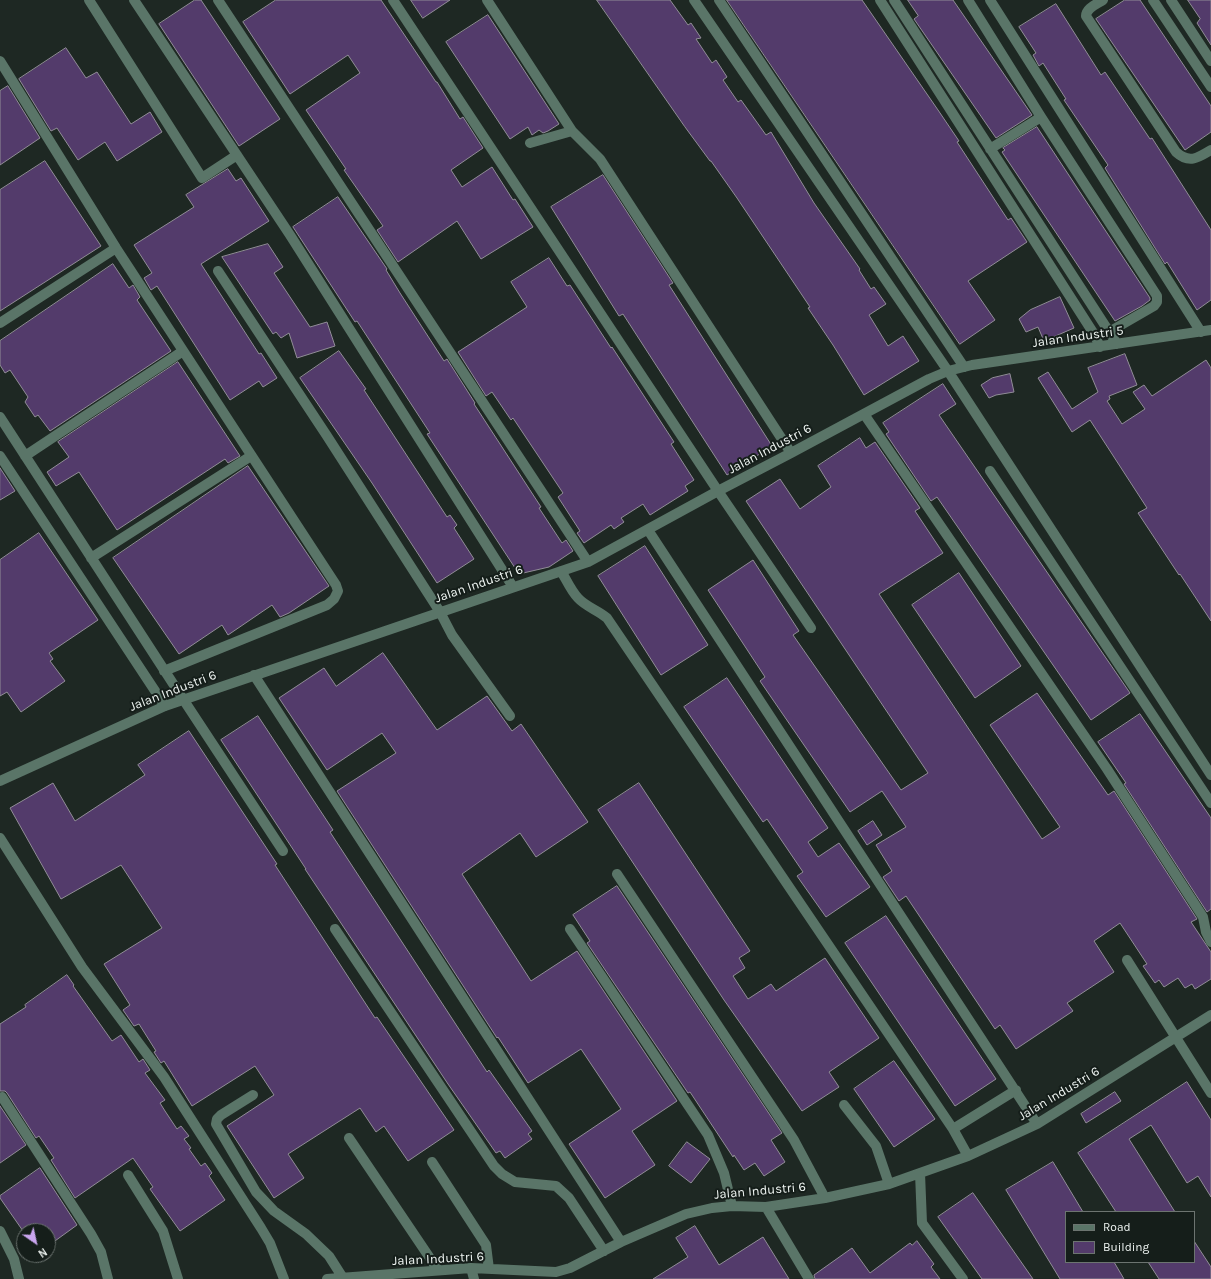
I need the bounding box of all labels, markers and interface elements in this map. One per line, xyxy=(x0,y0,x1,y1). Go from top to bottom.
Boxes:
street label: Jalan Industri 5 xyxy=(1031,323,1125,351)
street label: Jalan Industri 6 xyxy=(726,421,814,477)
street label: Jalan Industri 6 xyxy=(433,562,525,606)
street label: Jalan Industri 6 xyxy=(127,667,219,715)
street label: Jalan Industri 6 xyxy=(1016,1064,1102,1124)
street label: Jalan Industri 6 xyxy=(713,1179,807,1203)
legend xyxy=(1065,1211,1195,1263)
text: Road xyxy=(1103,1220,1131,1234)
north arrow xyxy=(16,1223,56,1263)
text: Building xyxy=(1103,1240,1149,1254)
text: N xyxy=(36,1245,49,1260)
street label: Jalan Industri 6 xyxy=(392,1249,484,1269)

